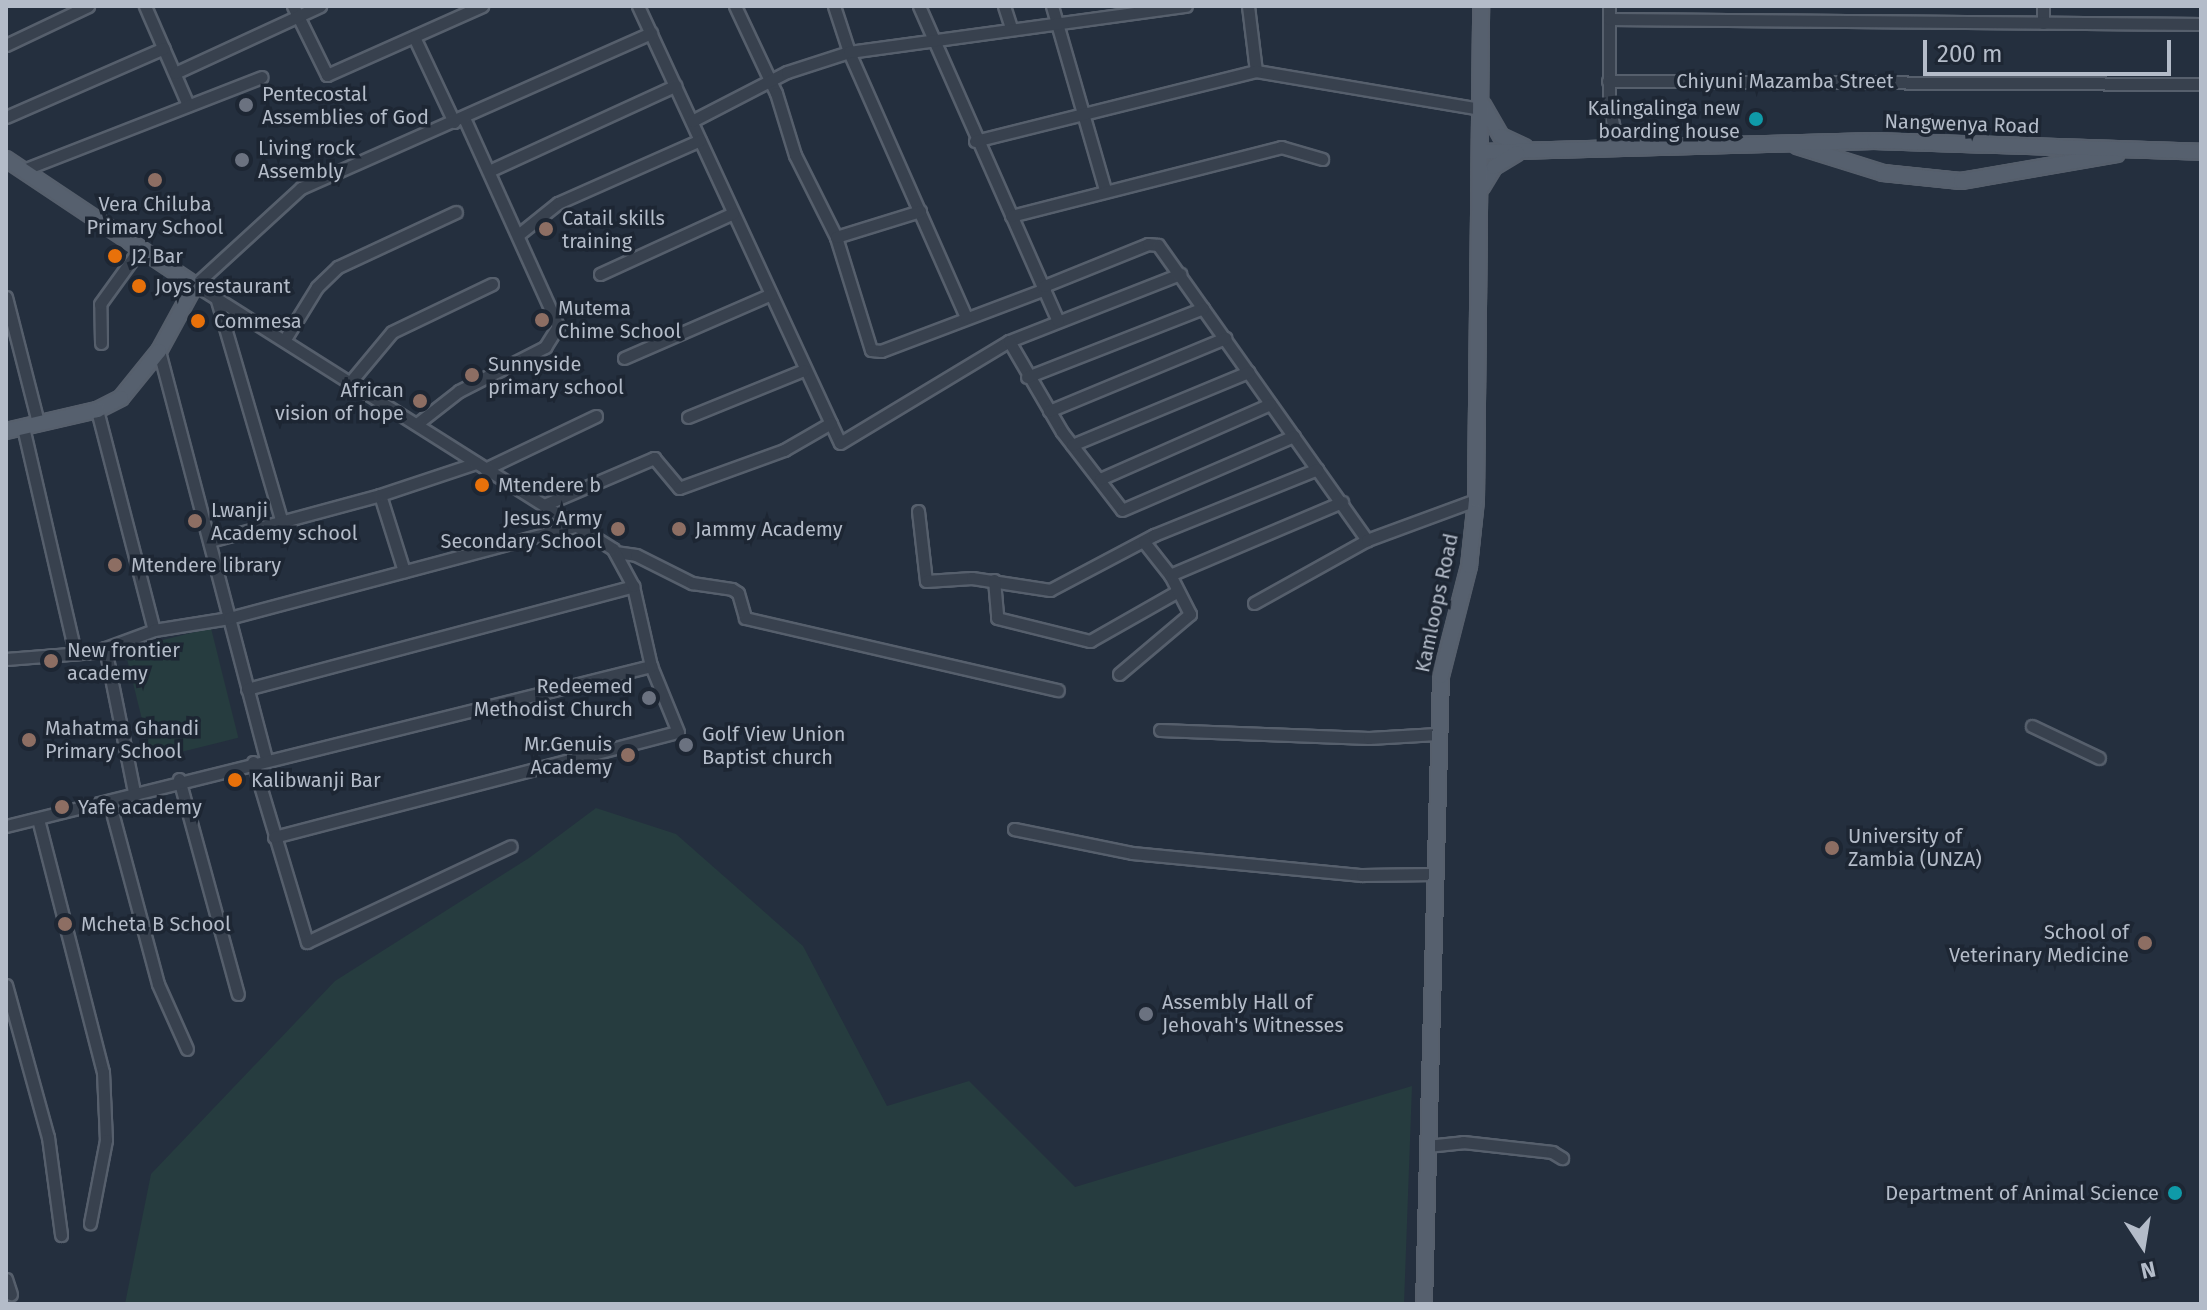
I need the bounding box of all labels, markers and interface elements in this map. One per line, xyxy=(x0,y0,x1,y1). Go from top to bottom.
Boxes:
scale bar xyxy=(1927,24,2175,74)
text: 200 m xyxy=(1937,40,2003,68)
street label: Chiyuni Mazamba Street xyxy=(1676,69,1894,93)
place label: Pentecostal Assemblies of God xyxy=(262,82,429,129)
marker: Pentecostal Assemblies of God xyxy=(237,96,255,114)
place label: Kalingalinga new boarding house xyxy=(1587,96,1740,143)
street label: Nangwenya Road xyxy=(1884,109,2040,139)
marker: Kalingalinga new boarding house xyxy=(1747,110,1765,128)
place label: Living rock Assembly xyxy=(258,136,355,183)
marker: Living rock Assembly xyxy=(233,151,251,169)
marker: Vera Chiluba Primary School xyxy=(146,171,164,189)
place label: Vera Chiluba Primary School xyxy=(87,192,223,239)
place label: Catail skills training xyxy=(562,206,665,253)
marker: Catail skills training xyxy=(537,220,555,238)
place label: J2 Bar xyxy=(131,244,183,268)
marker: J2 Bar xyxy=(106,247,124,265)
place label: Joys restaurant xyxy=(155,274,291,298)
marker: Joys restaurant xyxy=(130,277,148,295)
place label: Mutema Chime School xyxy=(558,296,681,343)
place label: Commesa xyxy=(214,309,302,333)
marker: Mutema Chime School xyxy=(533,311,551,329)
marker: Commesa xyxy=(189,312,207,330)
place label: Sunnyside primary school xyxy=(488,352,624,399)
marker: Sunnyside primary school xyxy=(463,366,481,384)
place label: African vision of hope xyxy=(275,378,404,425)
marker: African vision of hope xyxy=(411,392,429,410)
place label: Mtendere b xyxy=(498,473,601,497)
marker: Mtendere b xyxy=(473,476,491,494)
place label: Lwanji Academy school xyxy=(211,498,358,545)
place label: Jesus Army Secondary School xyxy=(441,506,602,553)
marker: Lwanji Academy school xyxy=(186,512,204,530)
place label: Jammy Academy xyxy=(695,517,843,541)
marker: Jesus Army Secondary School xyxy=(609,520,627,538)
marker: Jammy Academy xyxy=(670,520,688,538)
street label: Kamloops Road xyxy=(1411,531,1463,675)
place label: Mtendere library xyxy=(131,553,281,577)
marker: Mtendere library xyxy=(106,556,124,574)
place label: New frontier academy xyxy=(67,638,180,685)
marker: New frontier academy xyxy=(42,652,60,670)
place label: Redeemed Methodist Church xyxy=(474,674,633,721)
marker: Redeemed Methodist Church xyxy=(640,689,658,707)
place label: Mahatma Ghandi Primary School xyxy=(45,716,199,763)
place label: Golf View Union Baptist church xyxy=(702,722,845,769)
marker: Mahatma Ghandi Primary School xyxy=(20,731,38,749)
place label: Mr.Genuis Academy xyxy=(524,732,612,779)
marker: Golf View Union Baptist church xyxy=(677,736,695,754)
marker: Mr.Genuis Academy xyxy=(619,746,637,764)
place label: Kalibwanji Bar xyxy=(251,768,381,792)
marker: Kalibwanji Bar xyxy=(226,771,244,789)
place label: Yafe academy xyxy=(78,795,202,819)
marker: Yafe academy xyxy=(53,798,71,816)
place label: University of Zambia (UNZA) xyxy=(1848,824,1982,871)
marker: University of Zambia (UNZA) xyxy=(1823,839,1841,857)
place label: Mcheta B School xyxy=(81,912,231,936)
marker: Mcheta B School xyxy=(56,915,74,933)
place label: School of Veterinary Medicine xyxy=(1949,920,2129,967)
marker: School of Veterinary Medicine xyxy=(2136,934,2154,952)
place label: Assembly Hall of Jehovah's Witnesses xyxy=(1162,990,1344,1037)
marker: Assembly Hall of Jehovah's Witnesses xyxy=(1137,1005,1155,1023)
place label: Department of Animal Science xyxy=(1885,1181,2159,1205)
marker: Department of Animal Science xyxy=(2166,1184,2184,1202)
north arrow xyxy=(2103,1206,2183,1286)
text: N xyxy=(2138,1255,2158,1285)

